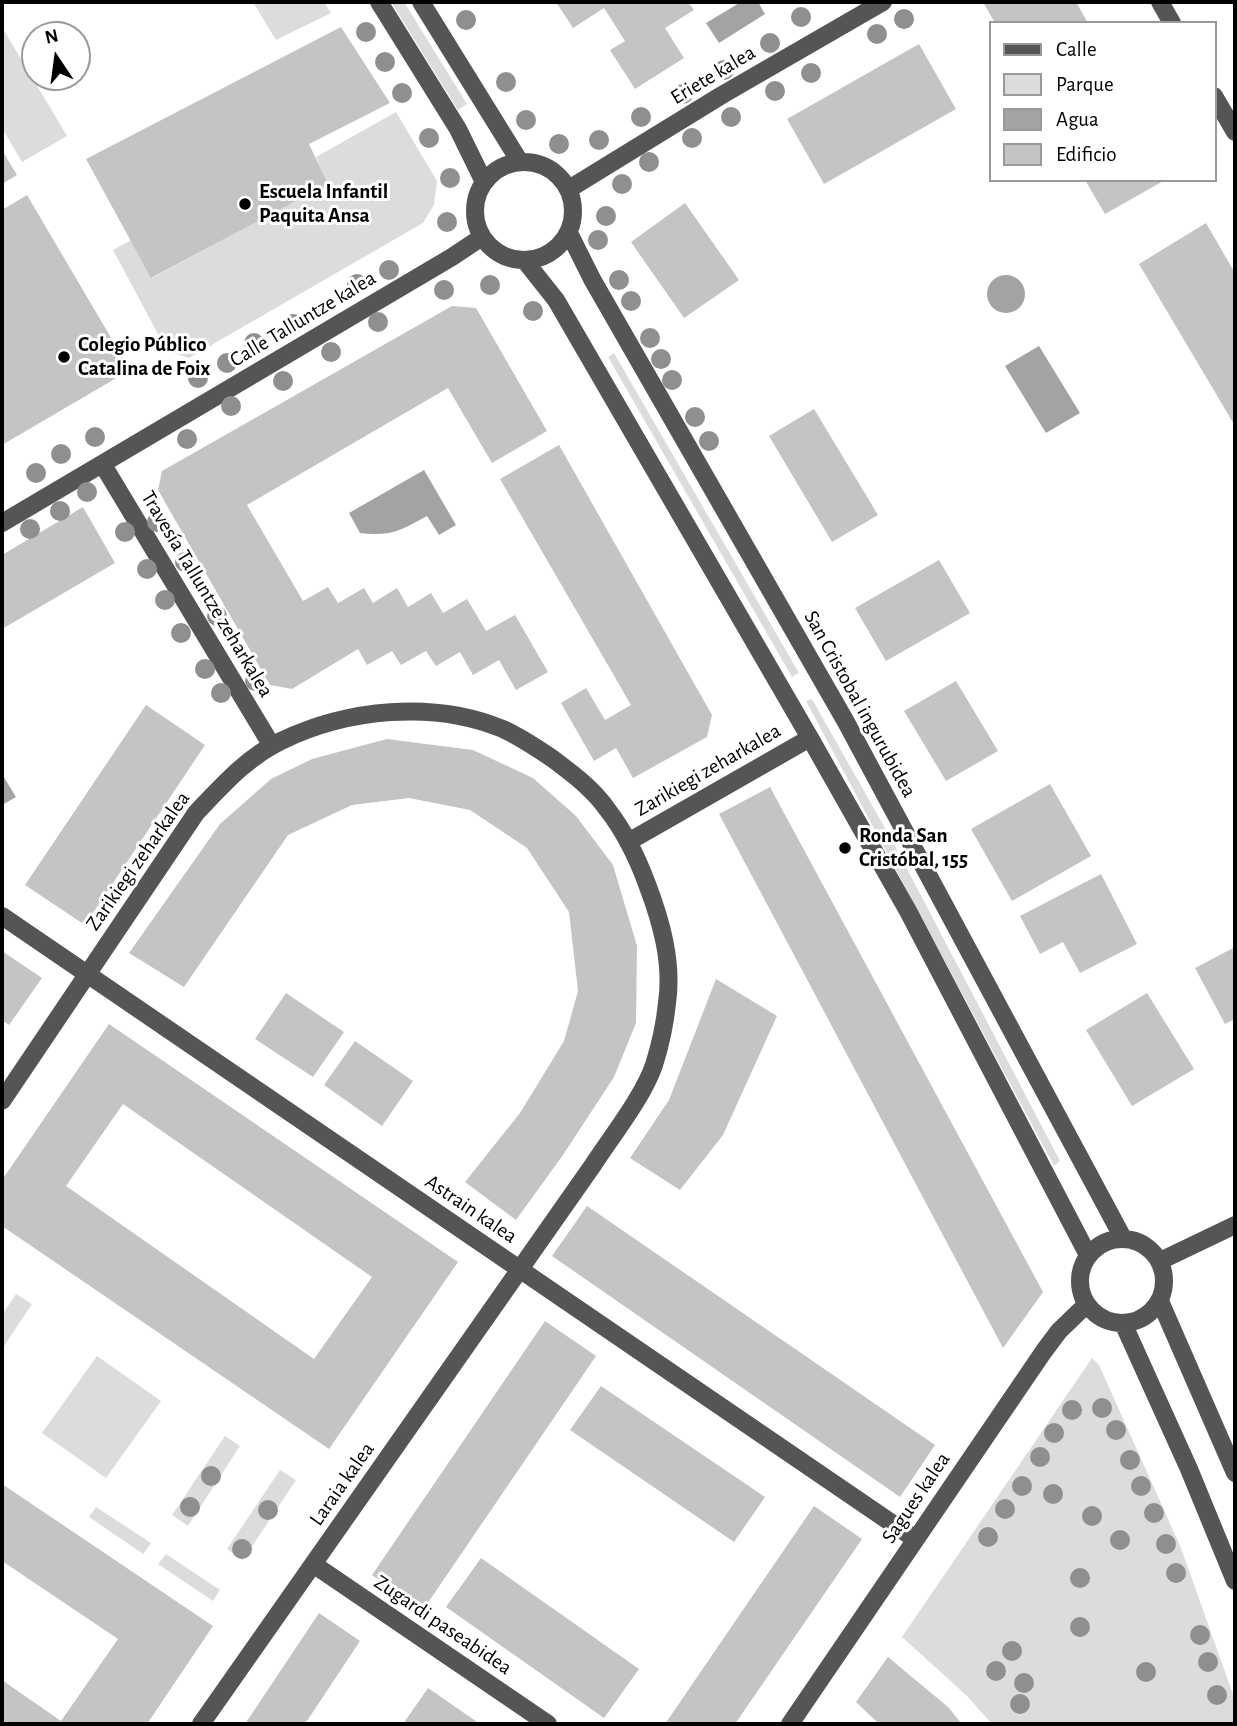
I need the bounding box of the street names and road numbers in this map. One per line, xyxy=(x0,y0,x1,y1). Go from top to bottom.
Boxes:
street label: Eriete kalea xyxy=(666,40,760,110)
street label: Calle Talluntze kalea xyxy=(225,265,381,373)
street label: Travesía Talluntze zeharkalea xyxy=(135,486,279,702)
street label: San Cristobal ingurubidea xyxy=(798,606,922,802)
street label: Zarikiegi zeharkalea xyxy=(631,718,785,822)
street label: Zarikiegi zeharkalea xyxy=(81,787,195,935)
street label: Astrain kalea xyxy=(420,1169,522,1249)
street label: Laraia kalea xyxy=(304,1437,380,1531)
street label: Sagues kalea xyxy=(876,1448,956,1548)
street label: Zugardi paseabidea xyxy=(369,1570,517,1680)

